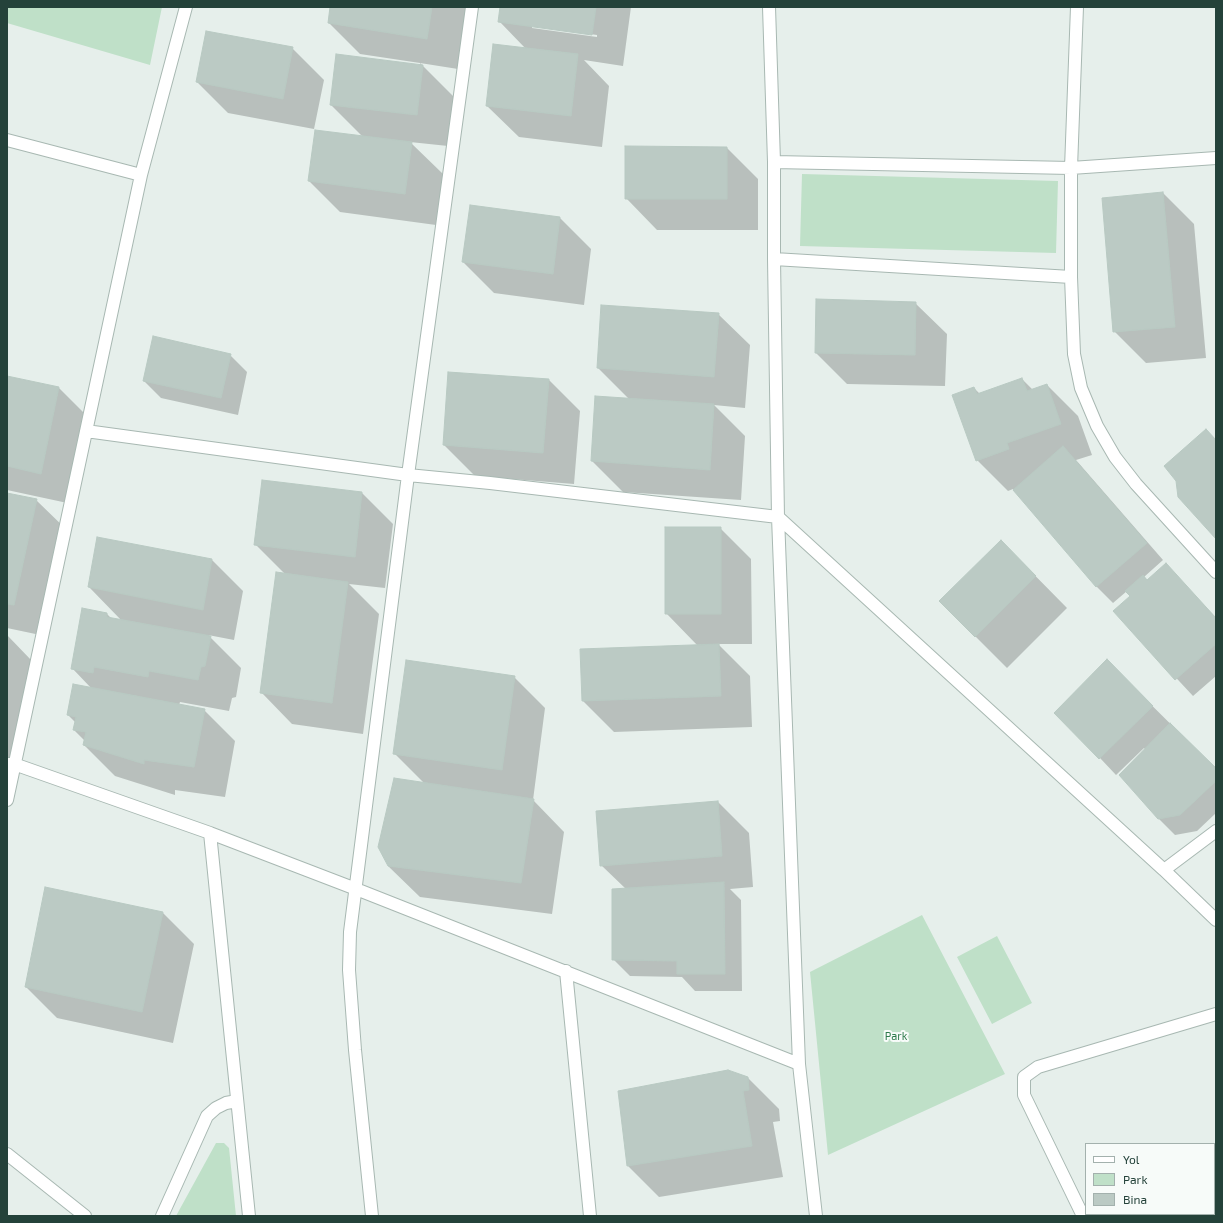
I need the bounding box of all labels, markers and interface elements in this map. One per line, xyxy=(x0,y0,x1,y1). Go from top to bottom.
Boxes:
park label: Park xyxy=(885,1029,907,1043)
legend xyxy=(1085,1143,1215,1215)
text: Yol xyxy=(1123,1152,1139,1166)
text: Park xyxy=(1123,1172,1148,1186)
text: Bina xyxy=(1123,1192,1147,1206)

